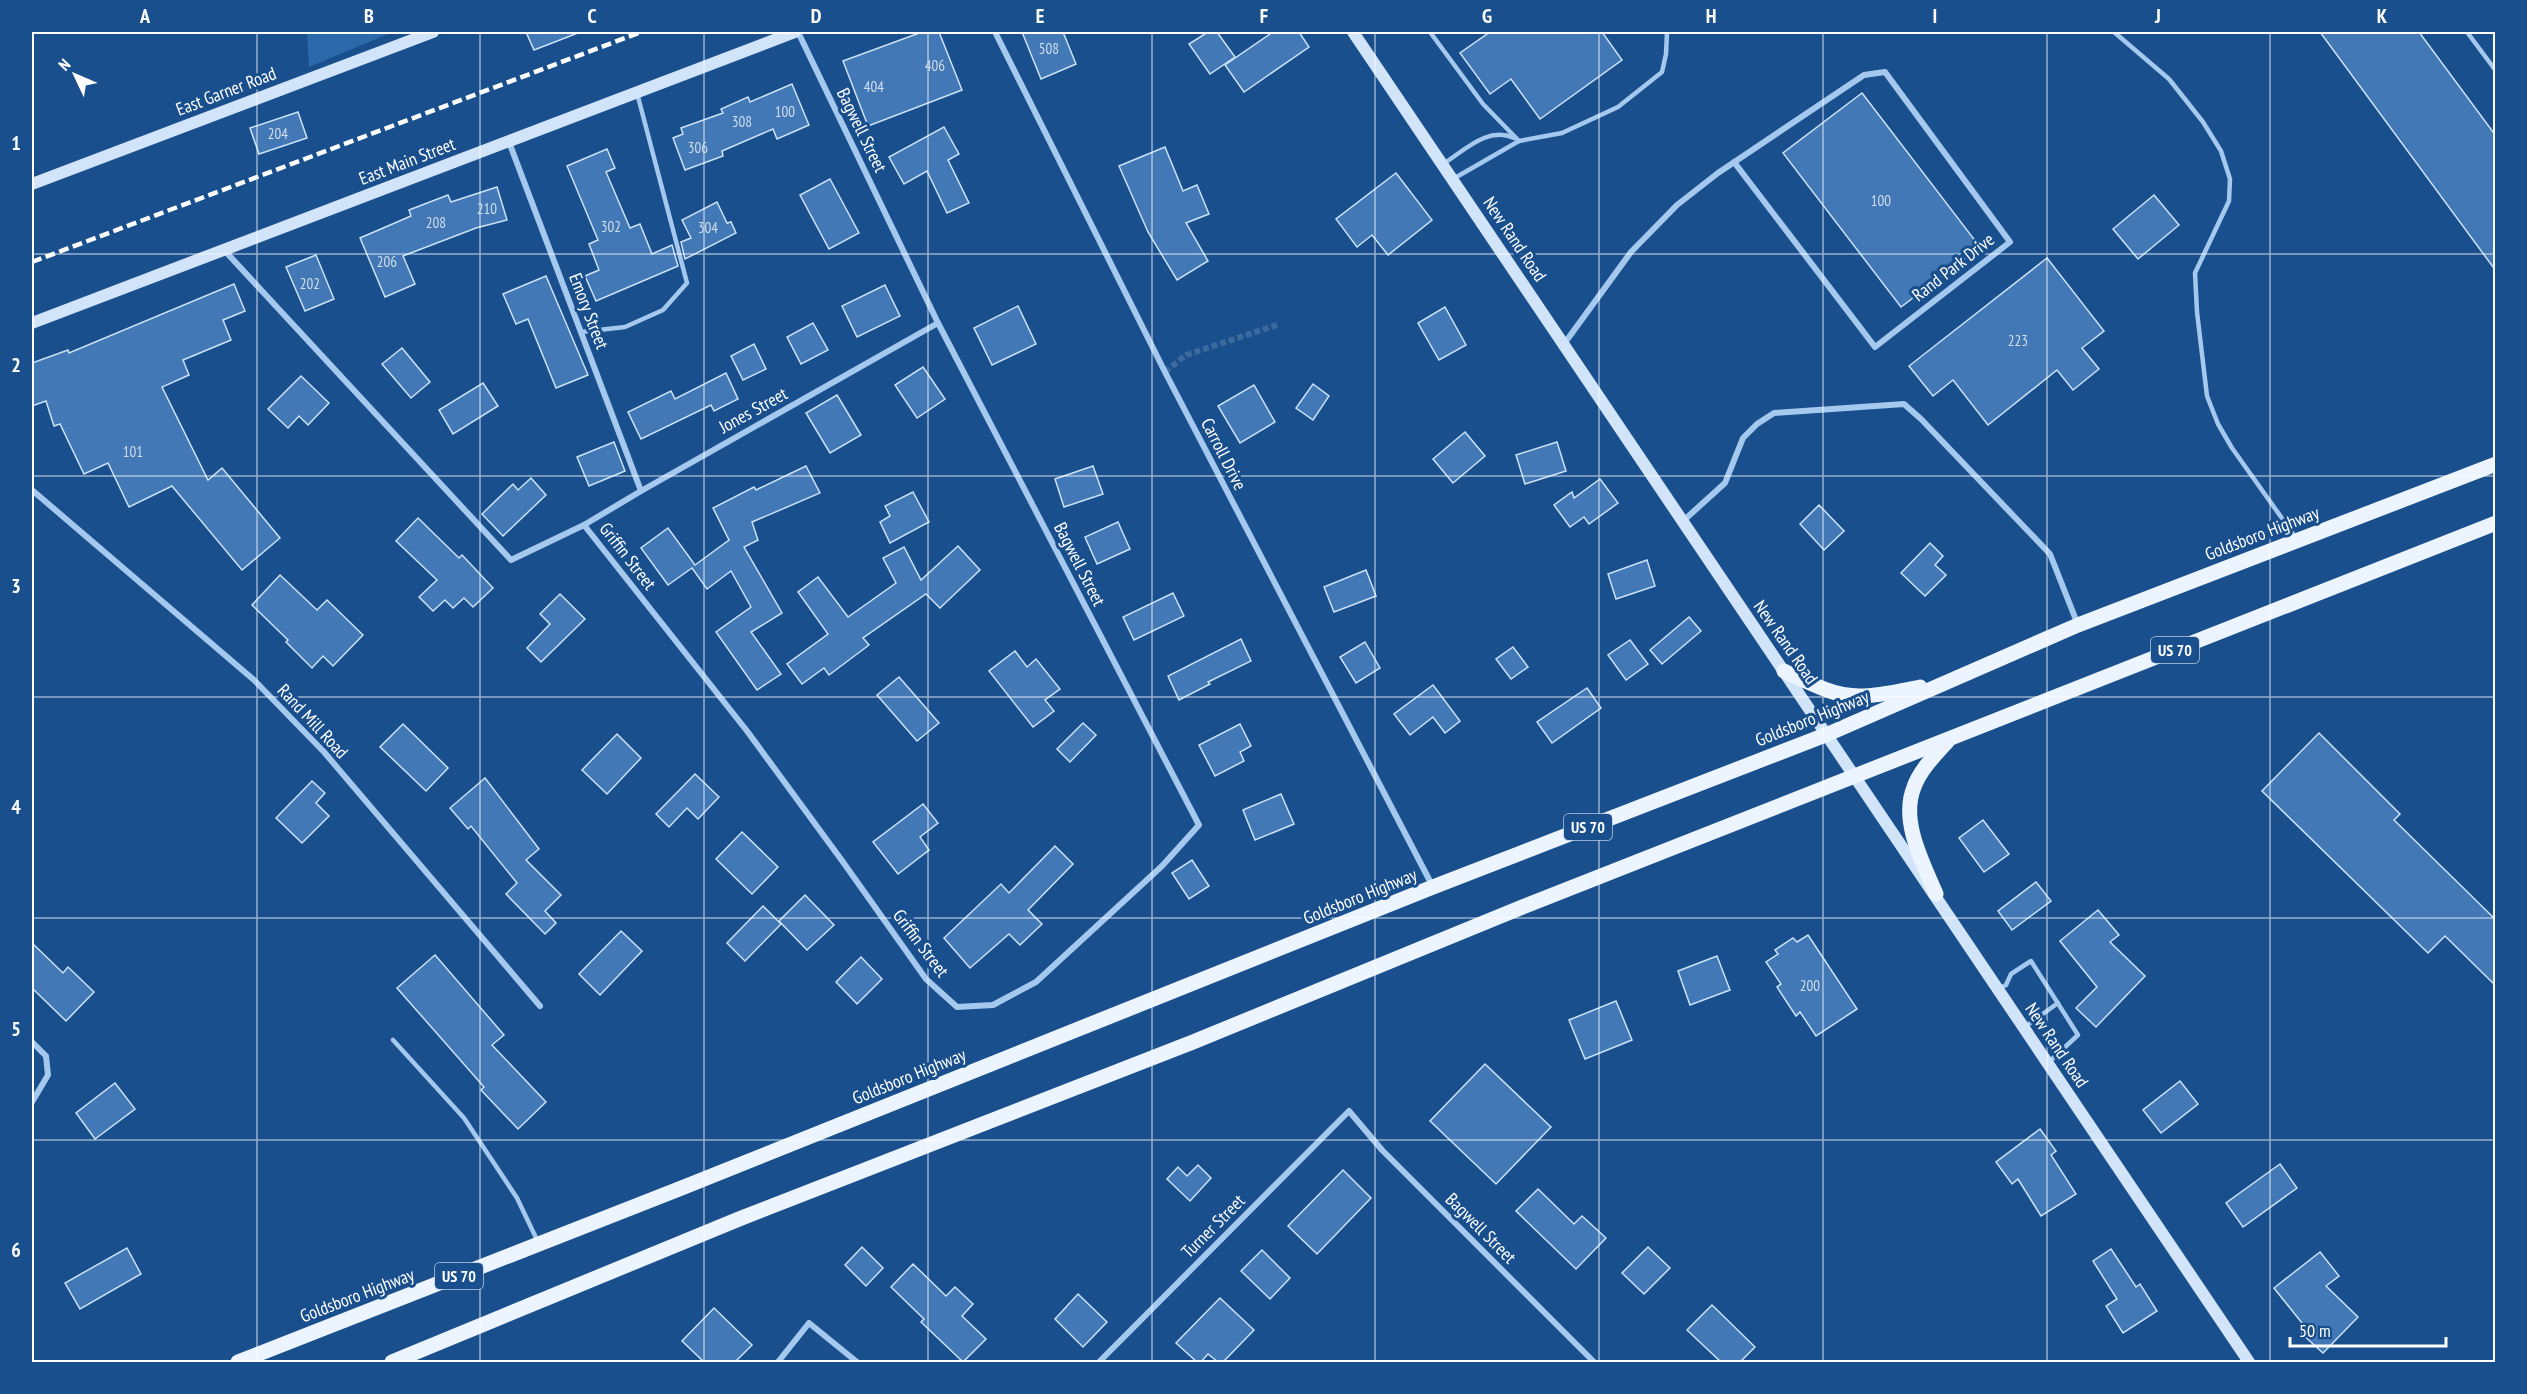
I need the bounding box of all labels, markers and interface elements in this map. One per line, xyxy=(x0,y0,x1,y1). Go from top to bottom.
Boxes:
text: A xyxy=(139,3,151,29)
text: B xyxy=(364,3,374,29)
text: C xyxy=(587,3,597,29)
text: D xyxy=(811,3,822,29)
text: E xyxy=(1036,3,1044,29)
text: F xyxy=(1260,3,1268,29)
text: G xyxy=(1482,3,1492,29)
text: H xyxy=(1706,3,1716,29)
text: I xyxy=(1933,3,1937,29)
text: J xyxy=(2154,3,2161,29)
text: K xyxy=(2377,3,2388,29)
house number: 508 xyxy=(1039,39,1059,58)
north arrow xyxy=(45,45,105,105)
text: N xyxy=(54,55,74,75)
house number: 406 xyxy=(925,56,945,75)
street label: East Garner Road xyxy=(173,61,279,121)
house number: 404 xyxy=(864,77,884,96)
street label: Bagwell Street xyxy=(832,84,892,176)
house number: 100 xyxy=(775,102,795,121)
house number: 308 xyxy=(732,112,752,131)
house number: 204 xyxy=(268,124,288,143)
text: 1 xyxy=(11,130,21,156)
street label: East Main Street xyxy=(356,132,458,190)
house number: 306 xyxy=(688,138,708,157)
house number: 100 xyxy=(1871,191,1891,210)
street label: New Rand Road xyxy=(1478,192,1552,286)
house number: 210 xyxy=(477,199,497,218)
house number: 208 xyxy=(426,213,446,232)
house number: 302 xyxy=(601,217,621,236)
house number: 304 xyxy=(698,218,718,237)
street label: Rand Park Drive xyxy=(1907,228,1999,306)
house number: 206 xyxy=(377,252,397,271)
street label: Emory Street xyxy=(564,270,614,352)
house number: 202 xyxy=(300,274,320,293)
house number: 223 xyxy=(2008,331,2028,350)
text: 2 xyxy=(11,352,21,378)
street label: Jones Street xyxy=(714,382,791,439)
street label: Carroll Drive xyxy=(1196,414,1252,494)
house number: 101 xyxy=(123,442,143,461)
street label: Goldsboro Highway xyxy=(2202,501,2323,565)
street label: Griffin Street xyxy=(595,518,661,594)
street label: Bagwell Street xyxy=(1049,518,1111,610)
text: 3 xyxy=(11,573,21,599)
street label: New Rand Road xyxy=(1749,596,1823,688)
road number: US 70 xyxy=(2151,637,2199,663)
street label: Rand Mill Road xyxy=(273,679,353,763)
street label: Goldsboro Highway xyxy=(1752,685,1872,751)
text: 4 xyxy=(11,794,21,820)
road number: US 70 xyxy=(1564,814,1612,840)
street label: Goldsboro Highway xyxy=(1300,863,1420,929)
street label: Griffin Street xyxy=(888,904,954,982)
house number: 200 xyxy=(1800,976,1820,995)
street label: New Rand Road xyxy=(2020,998,2094,1092)
text: 5 xyxy=(11,1016,21,1042)
street label: Goldsboro Highway xyxy=(849,1043,969,1109)
street label: Bagwell Street xyxy=(1441,1188,1521,1268)
street label: Turner Street xyxy=(1176,1189,1250,1263)
text: 6 xyxy=(11,1237,21,1263)
street label: Goldsboro Highway xyxy=(297,1263,418,1327)
road number: US 70 xyxy=(435,1263,483,1289)
scale bar xyxy=(2290,1310,2446,1348)
text: 50 m xyxy=(2299,1319,2331,1342)

